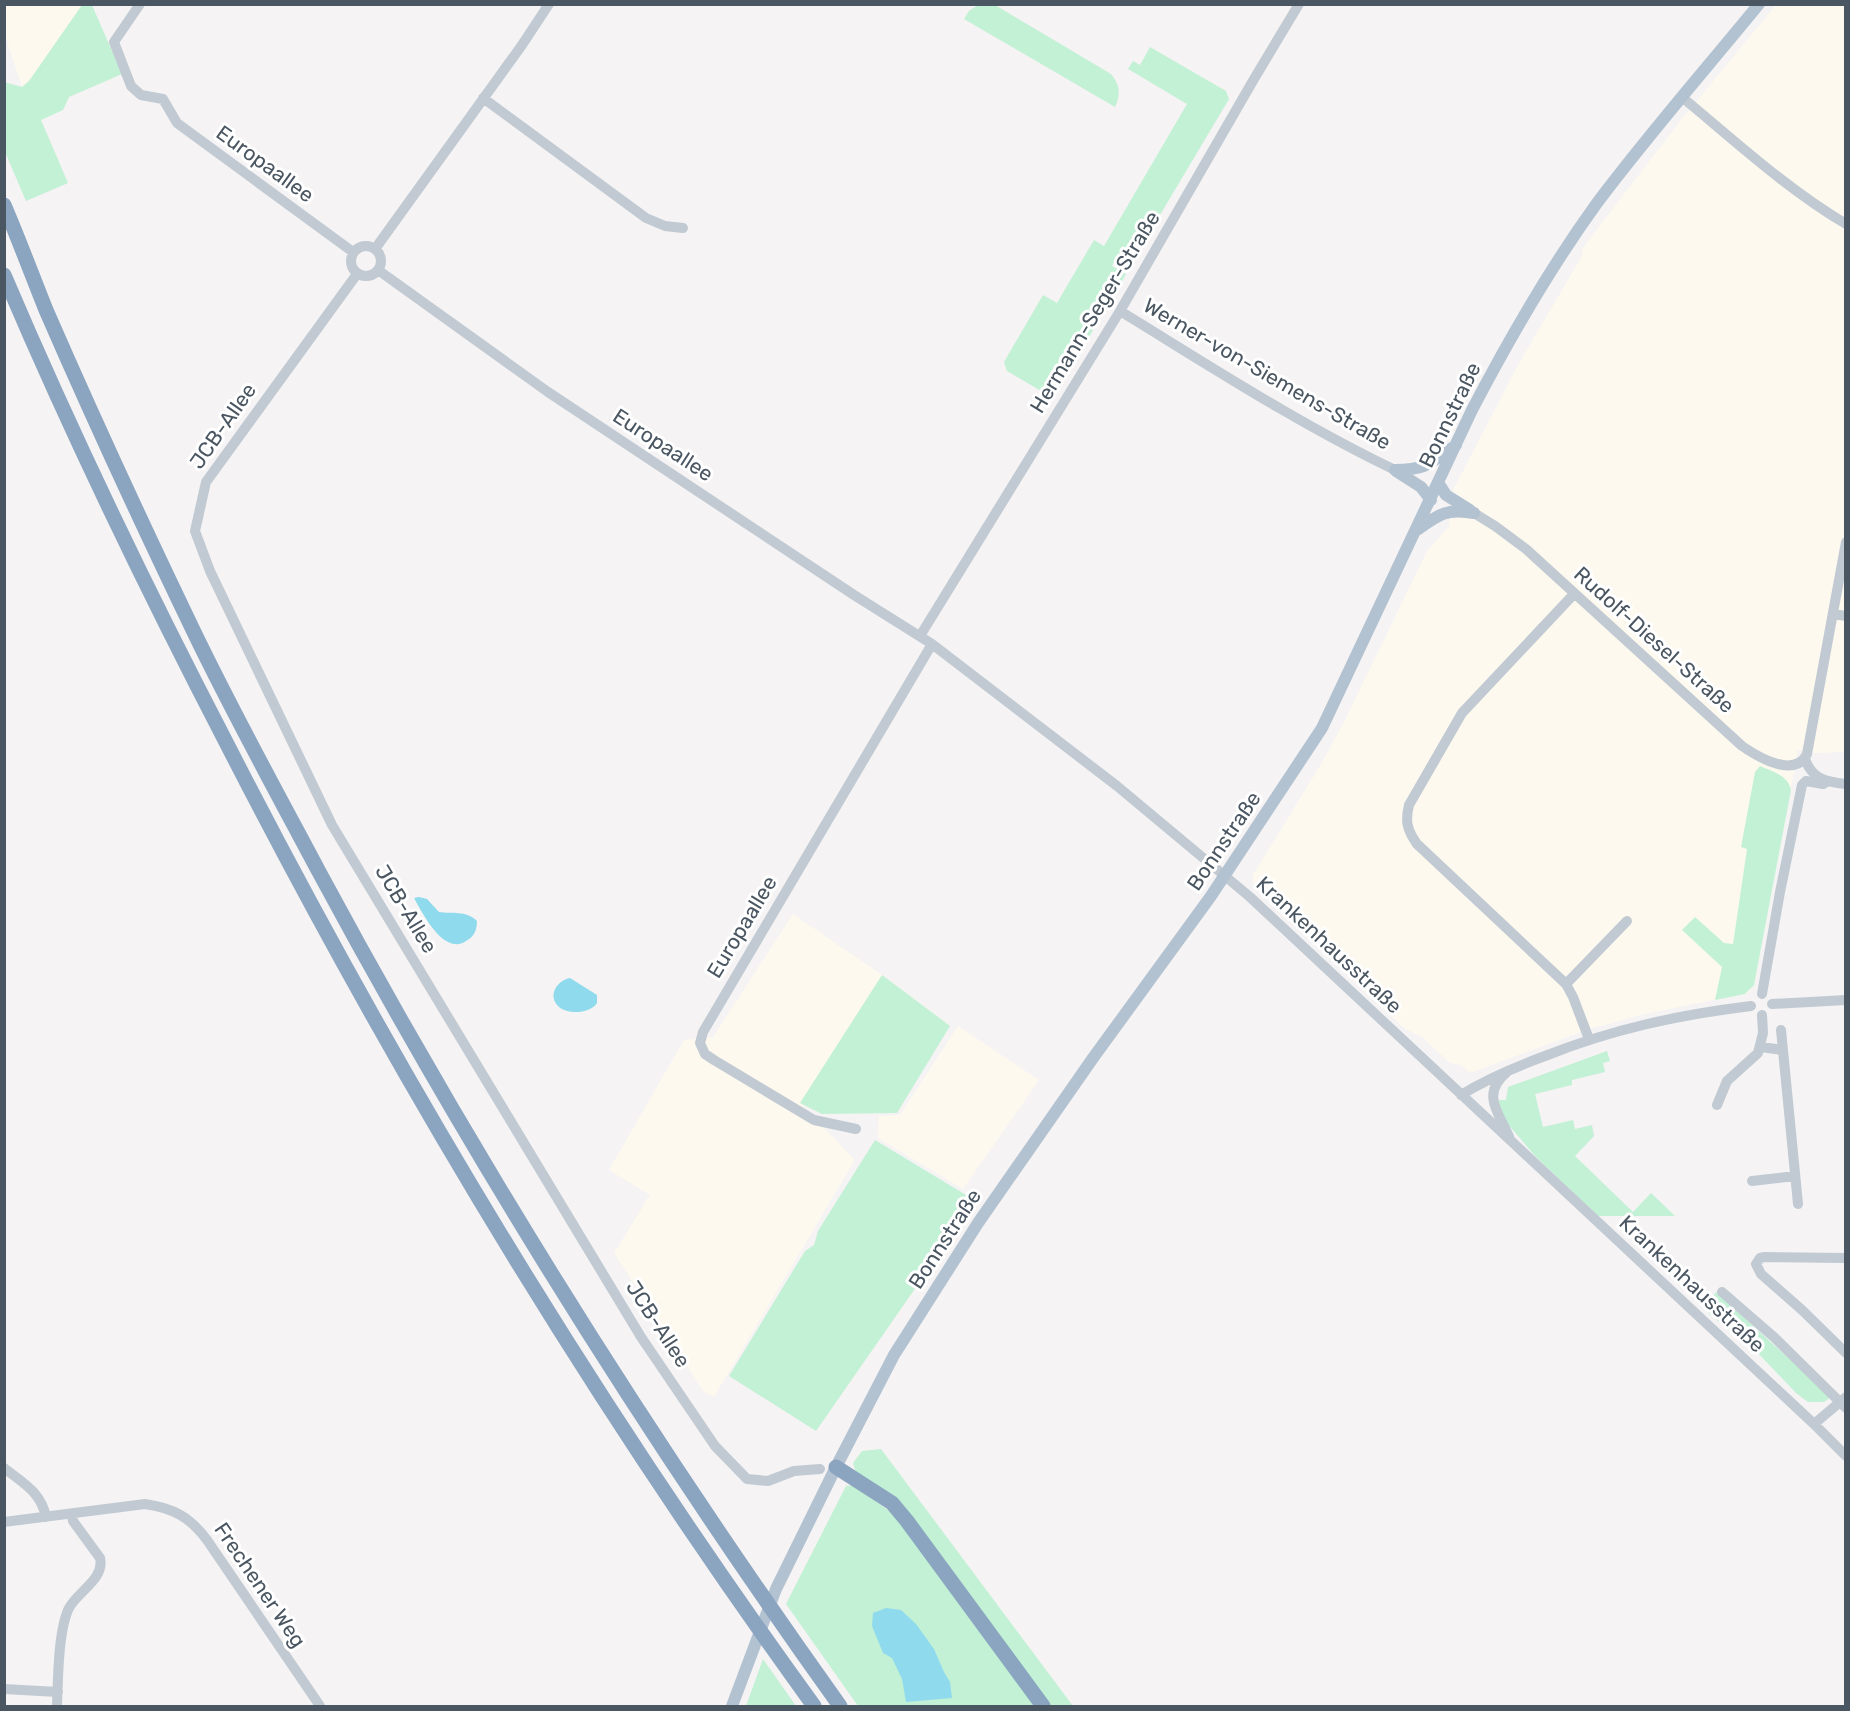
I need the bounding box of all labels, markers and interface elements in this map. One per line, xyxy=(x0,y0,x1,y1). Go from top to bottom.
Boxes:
street label: Europaallee xyxy=(212,120,319,207)
street label: Hermann-Seger-Straße xyxy=(1024,206,1165,417)
street label: Werner-von-Siemens-Straße xyxy=(1139,292,1395,455)
street label: Bonnstraße xyxy=(1413,358,1486,471)
street label: JCB-Allee xyxy=(184,378,261,473)
street label: Europaallee xyxy=(608,403,718,486)
street label: Rudolf-Diesel-Straße xyxy=(1569,561,1740,718)
street label: Bonnstraße xyxy=(1181,786,1266,895)
street label: JCB-Allee xyxy=(370,860,443,958)
street label: Europaallee xyxy=(701,871,782,982)
street label: Krankenhausstraße xyxy=(1251,871,1407,1018)
street label: Bonnstraße xyxy=(903,1184,986,1293)
street label: Krankenhausstraße xyxy=(1614,1210,1770,1357)
street label: JCB-Allee xyxy=(621,1275,696,1372)
street label: Frechener Weg xyxy=(209,1518,311,1652)

